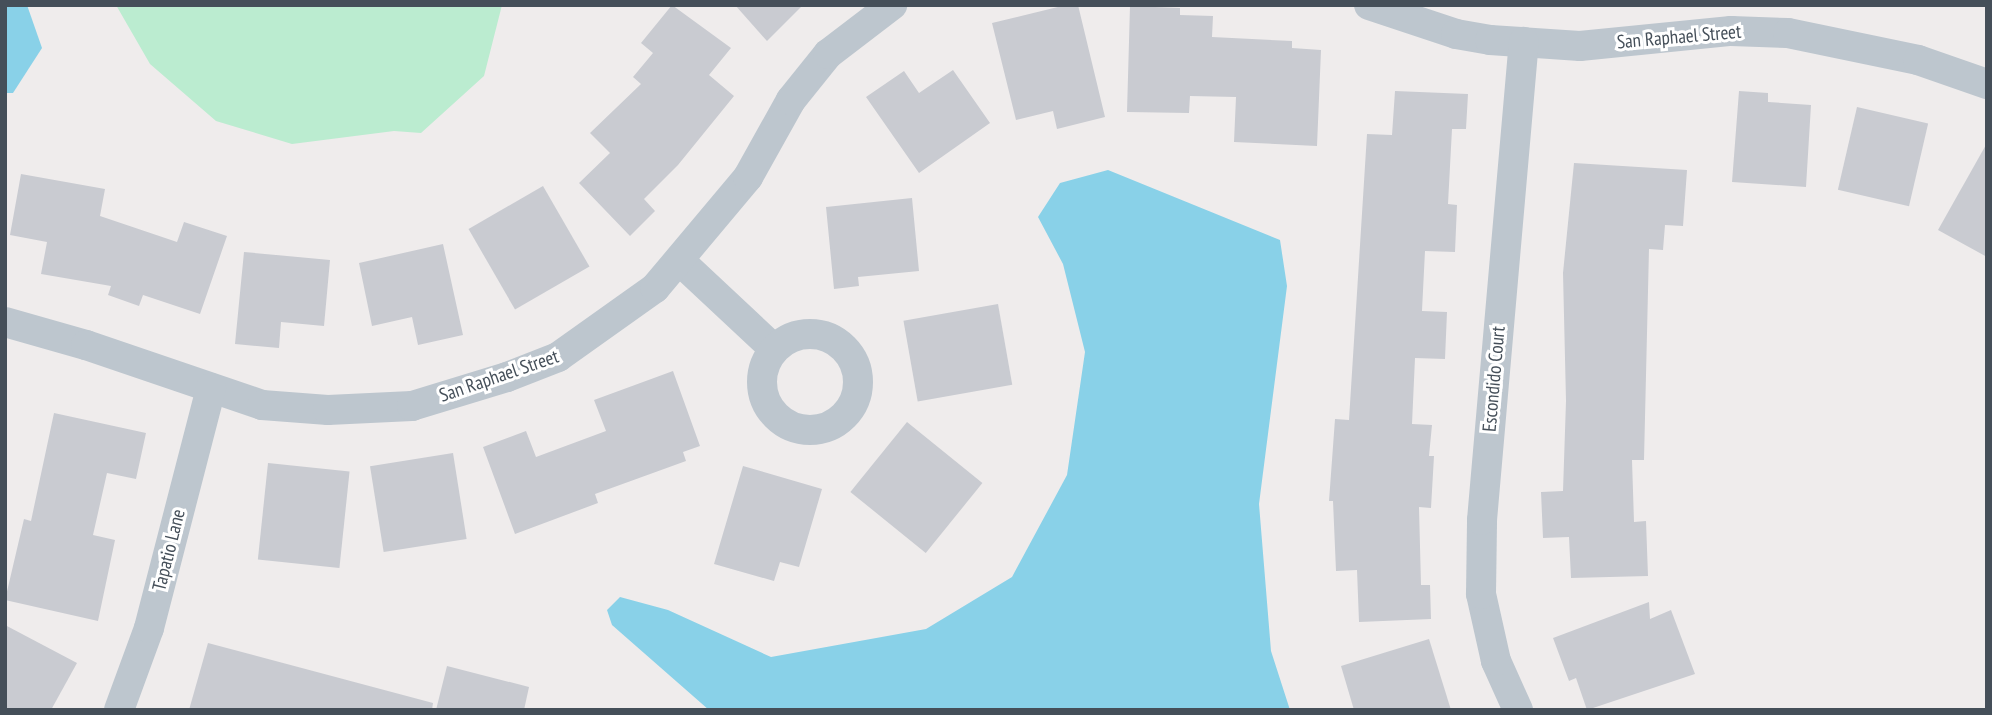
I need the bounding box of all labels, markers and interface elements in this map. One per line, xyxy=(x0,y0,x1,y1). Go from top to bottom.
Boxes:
street label: San Raphael Street xyxy=(1616,20,1742,54)
street label: Escondido Court xyxy=(1478,325,1510,433)
street label: San Raphael Street xyxy=(436,345,562,407)
street label: Tapatio Lane xyxy=(148,507,190,593)

